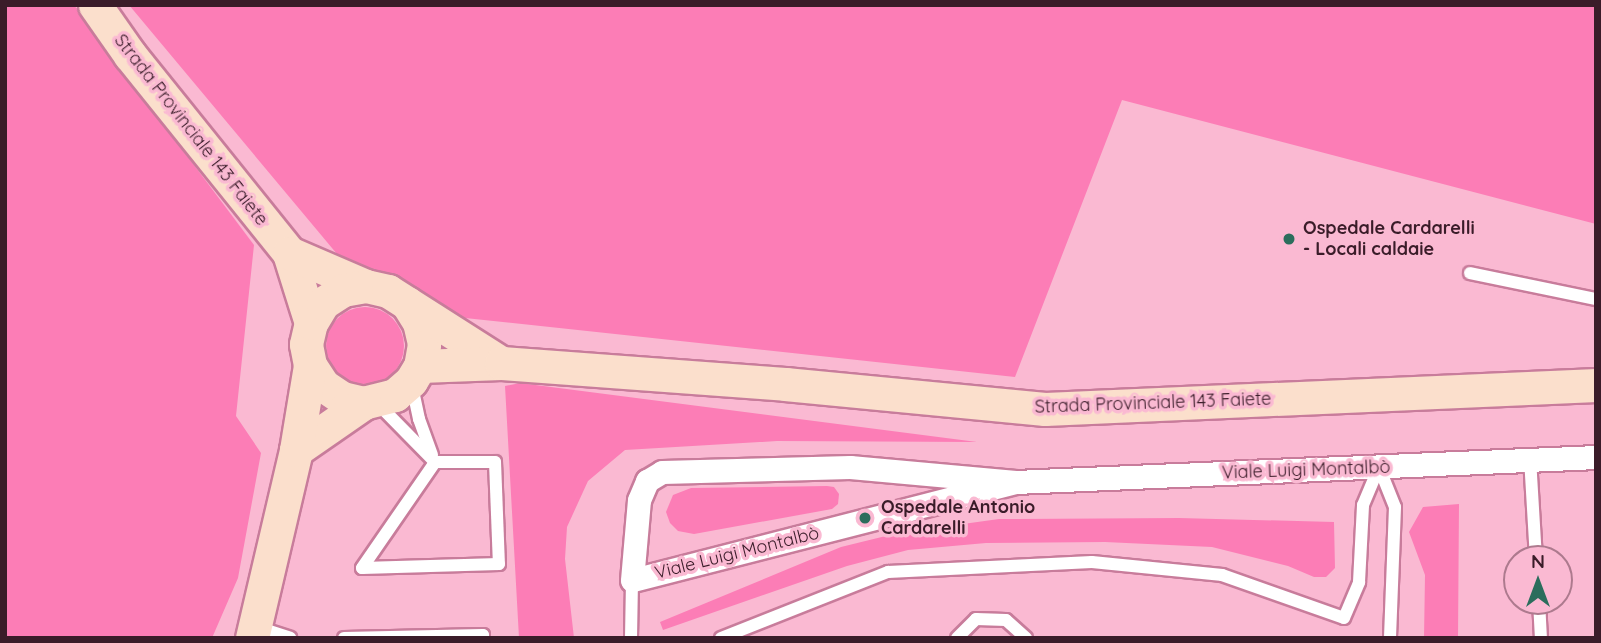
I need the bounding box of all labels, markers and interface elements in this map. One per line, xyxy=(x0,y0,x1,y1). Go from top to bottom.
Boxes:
street label: Strada Provinciale 143 Faiete xyxy=(110,30,272,230)
place label: Ospedale Cardarelli - Locali caldaie xyxy=(1303,218,1475,260)
marker: Ospedale Cardarelli - Locali caldaie xyxy=(1281,231,1297,247)
street label: Strada Provinciale 143 Faiete xyxy=(1034,388,1272,418)
street label: Viale Luigi Montalbò xyxy=(1221,456,1391,484)
place label: Ospedale Antonio Cardarelli xyxy=(881,497,1035,540)
marker: Ospedale Antonio Cardarelli xyxy=(855,508,875,528)
street label: Viale Luigi Montalbò xyxy=(653,522,821,584)
north arrow xyxy=(1503,545,1573,615)
text: N xyxy=(1531,549,1545,573)

